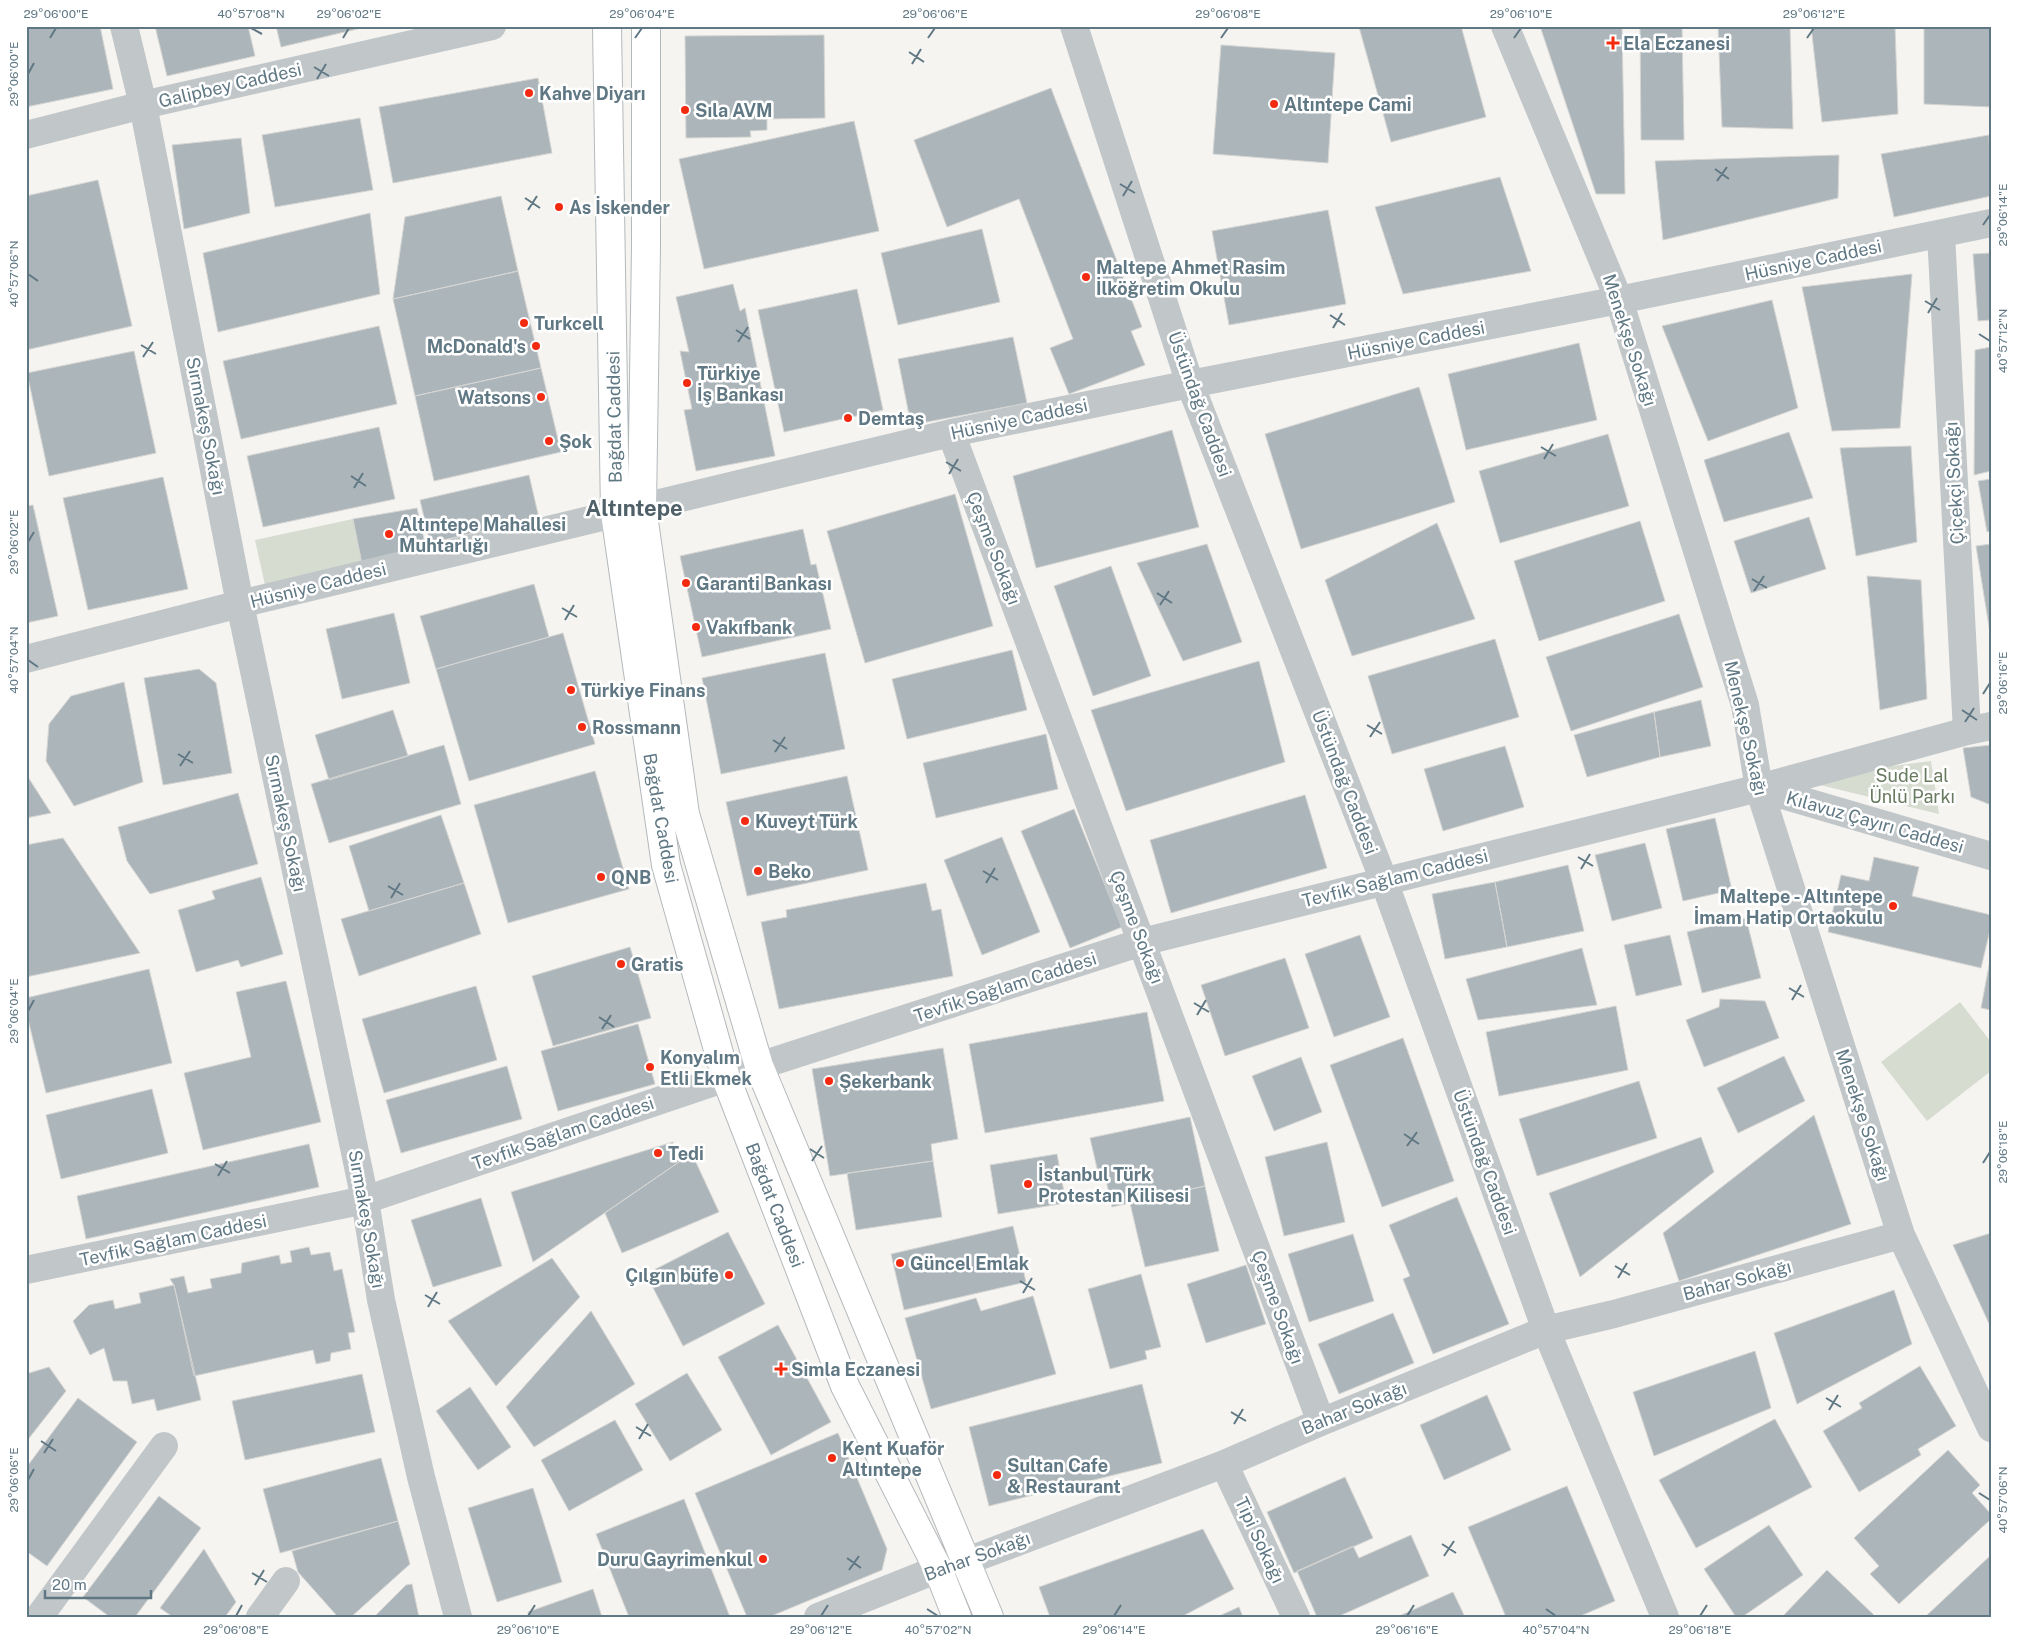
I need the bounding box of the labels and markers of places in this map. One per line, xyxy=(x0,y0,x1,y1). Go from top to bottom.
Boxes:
place label: Ela Eczanesi xyxy=(1623,33,1730,54)
marker: Ela Eczanesi xyxy=(1607,37,1619,49)
place label: Kahve Diyarı xyxy=(539,83,646,104)
marker: Kahve Diyarı xyxy=(523,87,535,99)
place label: Altıntepe Cami xyxy=(1284,94,1412,115)
marker: Altıntepe Cami xyxy=(1268,98,1280,110)
place label: Sıla AVM xyxy=(695,100,773,121)
marker: Sıla AVM xyxy=(679,104,691,116)
place label: As İskender xyxy=(569,196,671,218)
marker: As İskender xyxy=(553,201,565,213)
place label: Maltepe Ahmet Rasim İlköğretim Okulu xyxy=(1096,257,1285,299)
marker: Maltepe Ahmet Rasim İlköğretim Okulu xyxy=(1080,271,1092,283)
place label: Turkcell xyxy=(534,313,604,334)
marker: Turkcell xyxy=(518,317,530,329)
place label: McDonald's xyxy=(427,336,526,357)
marker: McDonald's xyxy=(530,340,542,352)
place label: Türkiye İş Bankası xyxy=(697,363,784,405)
marker: Türkiye İş Bankası xyxy=(681,377,693,389)
place label: Watsons xyxy=(457,387,531,408)
marker: Watsons xyxy=(535,391,547,403)
place label: Demtaş xyxy=(858,408,924,429)
marker: Demtaş xyxy=(842,412,854,424)
place label: Şok xyxy=(559,431,593,452)
marker: Şok xyxy=(543,435,555,447)
place label: Altıntepe Mahallesi Muhtarlığı xyxy=(399,514,566,556)
marker: Altıntepe Mahallesi Muhtarlığı xyxy=(383,528,395,540)
place label: Garanti Bankası xyxy=(696,573,832,594)
marker: Garanti Bankası xyxy=(680,577,692,589)
place label: Vakıfbank xyxy=(706,617,793,638)
marker: Vakıfbank xyxy=(690,621,702,633)
place label: Türkiye Finans xyxy=(581,680,705,701)
marker: Türkiye Finans xyxy=(565,684,577,696)
place label: Rossmann xyxy=(592,717,681,738)
marker: Rossmann xyxy=(576,721,588,733)
place label: Kuveyt Türk xyxy=(755,811,858,832)
marker: Kuveyt Türk xyxy=(739,815,751,827)
place label: Beko xyxy=(768,861,811,882)
marker: Beko xyxy=(752,865,764,877)
place label: QNB xyxy=(611,867,651,888)
marker: QNB xyxy=(595,871,607,883)
place label: Maltepe - Altıntepe İmam Hatip Ortaokulu xyxy=(1694,886,1883,928)
marker: Maltepe - Altıntepe İmam Hatip Ortaokulu xyxy=(1887,900,1899,912)
place label: Gratis xyxy=(631,954,684,975)
marker: Gratis xyxy=(615,958,627,970)
place label: Konyalım Etli Ekmek xyxy=(660,1047,752,1089)
marker: Konyalım Etli Ekmek xyxy=(644,1061,656,1073)
place label: Şekerbank xyxy=(839,1071,932,1092)
marker: Şekerbank xyxy=(823,1075,835,1087)
place label: Tedi xyxy=(668,1143,704,1164)
marker: Tedi xyxy=(652,1147,664,1159)
place label: İstanbul Türk Protestan Kilisesi xyxy=(1038,1163,1189,1206)
marker: İstanbul Türk Protestan Kilisesi xyxy=(1022,1178,1034,1190)
place label: Güncel Emlak xyxy=(910,1253,1030,1274)
marker: Güncel Emlak xyxy=(894,1257,906,1269)
place label: Çılgın büfe xyxy=(625,1265,719,1286)
marker: Çılgın büfe xyxy=(723,1269,735,1281)
place label: Simla Eczanesi xyxy=(791,1359,920,1380)
marker: Simla Eczanesi xyxy=(775,1363,787,1375)
place label: Kent Kuaför Altıntepe xyxy=(842,1438,945,1480)
marker: Kent Kuaför Altıntepe xyxy=(826,1452,838,1464)
place label: Sultan Cafe & Restaurant xyxy=(1007,1455,1121,1497)
marker: Sultan Cafe & Restaurant xyxy=(991,1469,1003,1481)
place label: Duru Gayrimenkul xyxy=(597,1549,753,1570)
marker: Duru Gayrimenkul xyxy=(757,1553,769,1565)

